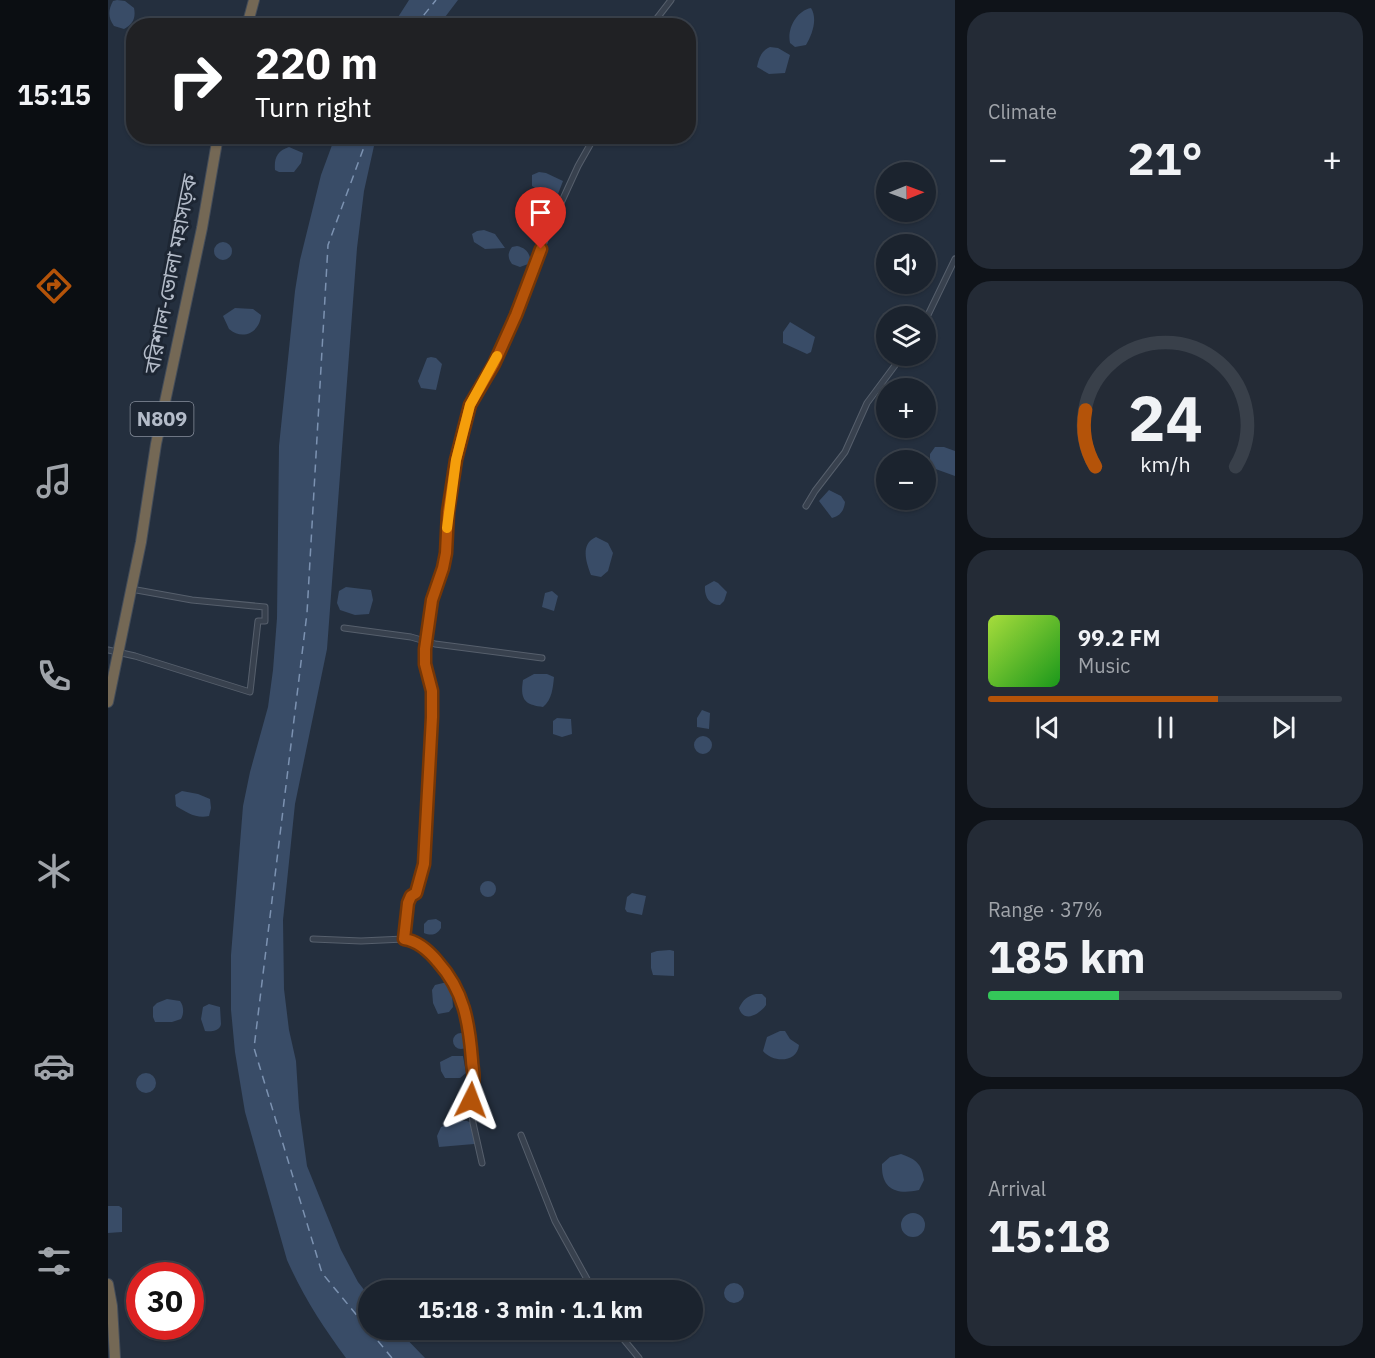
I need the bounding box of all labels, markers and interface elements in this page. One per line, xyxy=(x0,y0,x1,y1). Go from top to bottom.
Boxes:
text: 220 m xyxy=(255,36,378,91)
icon: right xyxy=(156,42,234,120)
text: 15:15 xyxy=(17,77,91,112)
text: Turn right xyxy=(255,89,372,124)
text: Climate xyxy=(988,98,1057,125)
text: 21° xyxy=(1127,129,1203,187)
text: − xyxy=(988,137,1008,180)
text: + xyxy=(1322,137,1342,180)
north arrow xyxy=(876,162,936,222)
map controls xyxy=(876,162,936,510)
street label: বরিশাল-ভোলা মহাসড়ক xyxy=(137,171,203,377)
pin xyxy=(515,187,566,249)
icon: arrive xyxy=(524,196,557,229)
button: sound xyxy=(876,234,936,294)
icon: directions xyxy=(33,265,75,307)
button: layers xyxy=(876,306,936,366)
text: 24 xyxy=(1128,377,1202,458)
button: + xyxy=(876,378,936,438)
road number: N809 xyxy=(130,402,194,436)
button: − xyxy=(876,450,936,510)
text: km/h xyxy=(1140,450,1190,478)
icon: music xyxy=(33,460,75,502)
text: 99.2 FM xyxy=(1078,623,1161,652)
text: Music xyxy=(1078,652,1130,679)
icon: phone xyxy=(33,655,75,697)
icon: previous xyxy=(1031,711,1064,744)
icon: pause xyxy=(1149,711,1182,744)
icon: next xyxy=(1267,711,1300,744)
icon: climate xyxy=(33,850,75,892)
text: Range · 37% xyxy=(988,896,1103,923)
text: 185 km xyxy=(988,927,1146,985)
icon: car xyxy=(33,1045,75,1087)
position arrow xyxy=(439,1068,503,1132)
text: Arrival xyxy=(988,1175,1046,1202)
text: 15:18 xyxy=(988,1206,1111,1264)
icon: filters xyxy=(33,1240,75,1282)
speed limit sign: 30 xyxy=(126,1262,204,1340)
text: 15:18 · 3 min · 1.1 km xyxy=(418,1295,643,1324)

